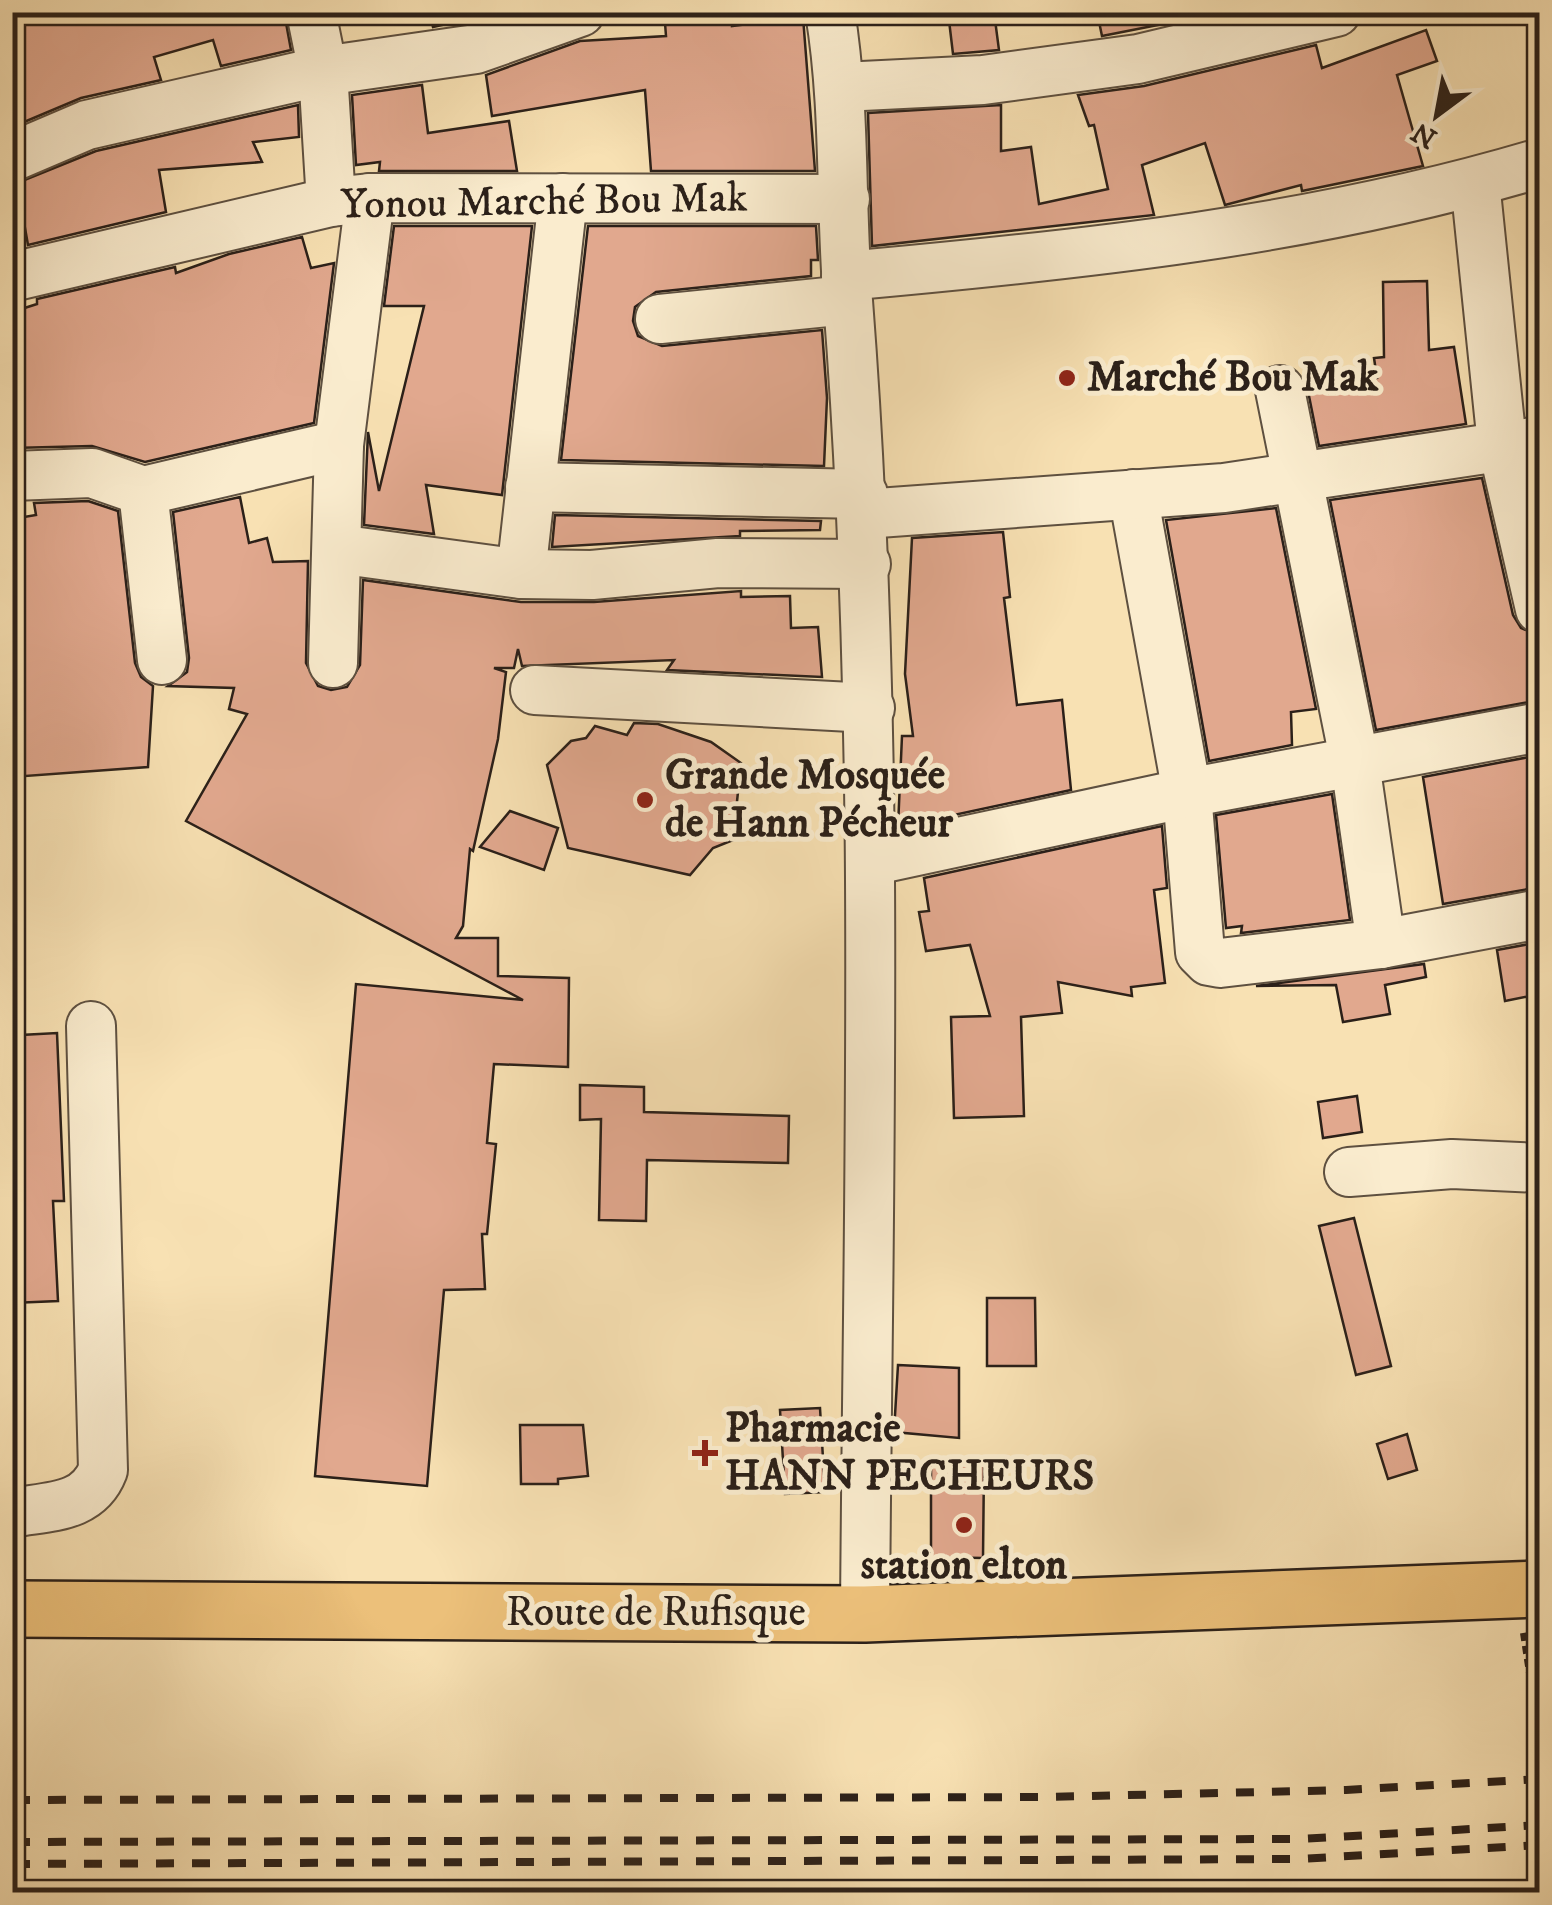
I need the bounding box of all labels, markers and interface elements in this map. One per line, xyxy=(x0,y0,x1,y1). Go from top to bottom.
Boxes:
north arrow xyxy=(1387,65,1487,165)
text: N xyxy=(1406,114,1444,156)
street label: Yonou Marché Bou Mak xyxy=(340,172,748,232)
place label: Marché Bou Mak xyxy=(1087,352,1380,404)
marker: Marché Bou Mak xyxy=(1056,367,1078,389)
place label: Grande Mosquée de Hann Pécheur xyxy=(665,750,953,850)
marker: Grande Mosquée de Hann Pécheur xyxy=(634,789,656,811)
place label: Pharmacie HANN PECHEURS xyxy=(725,1403,1094,1503)
marker: Pharmacie HANN PECHEURS xyxy=(694,1442,716,1464)
marker: station elton xyxy=(953,1514,975,1536)
place label: station elton xyxy=(861,1540,1067,1592)
street label: Route de Rufisque xyxy=(506,1587,806,1639)

